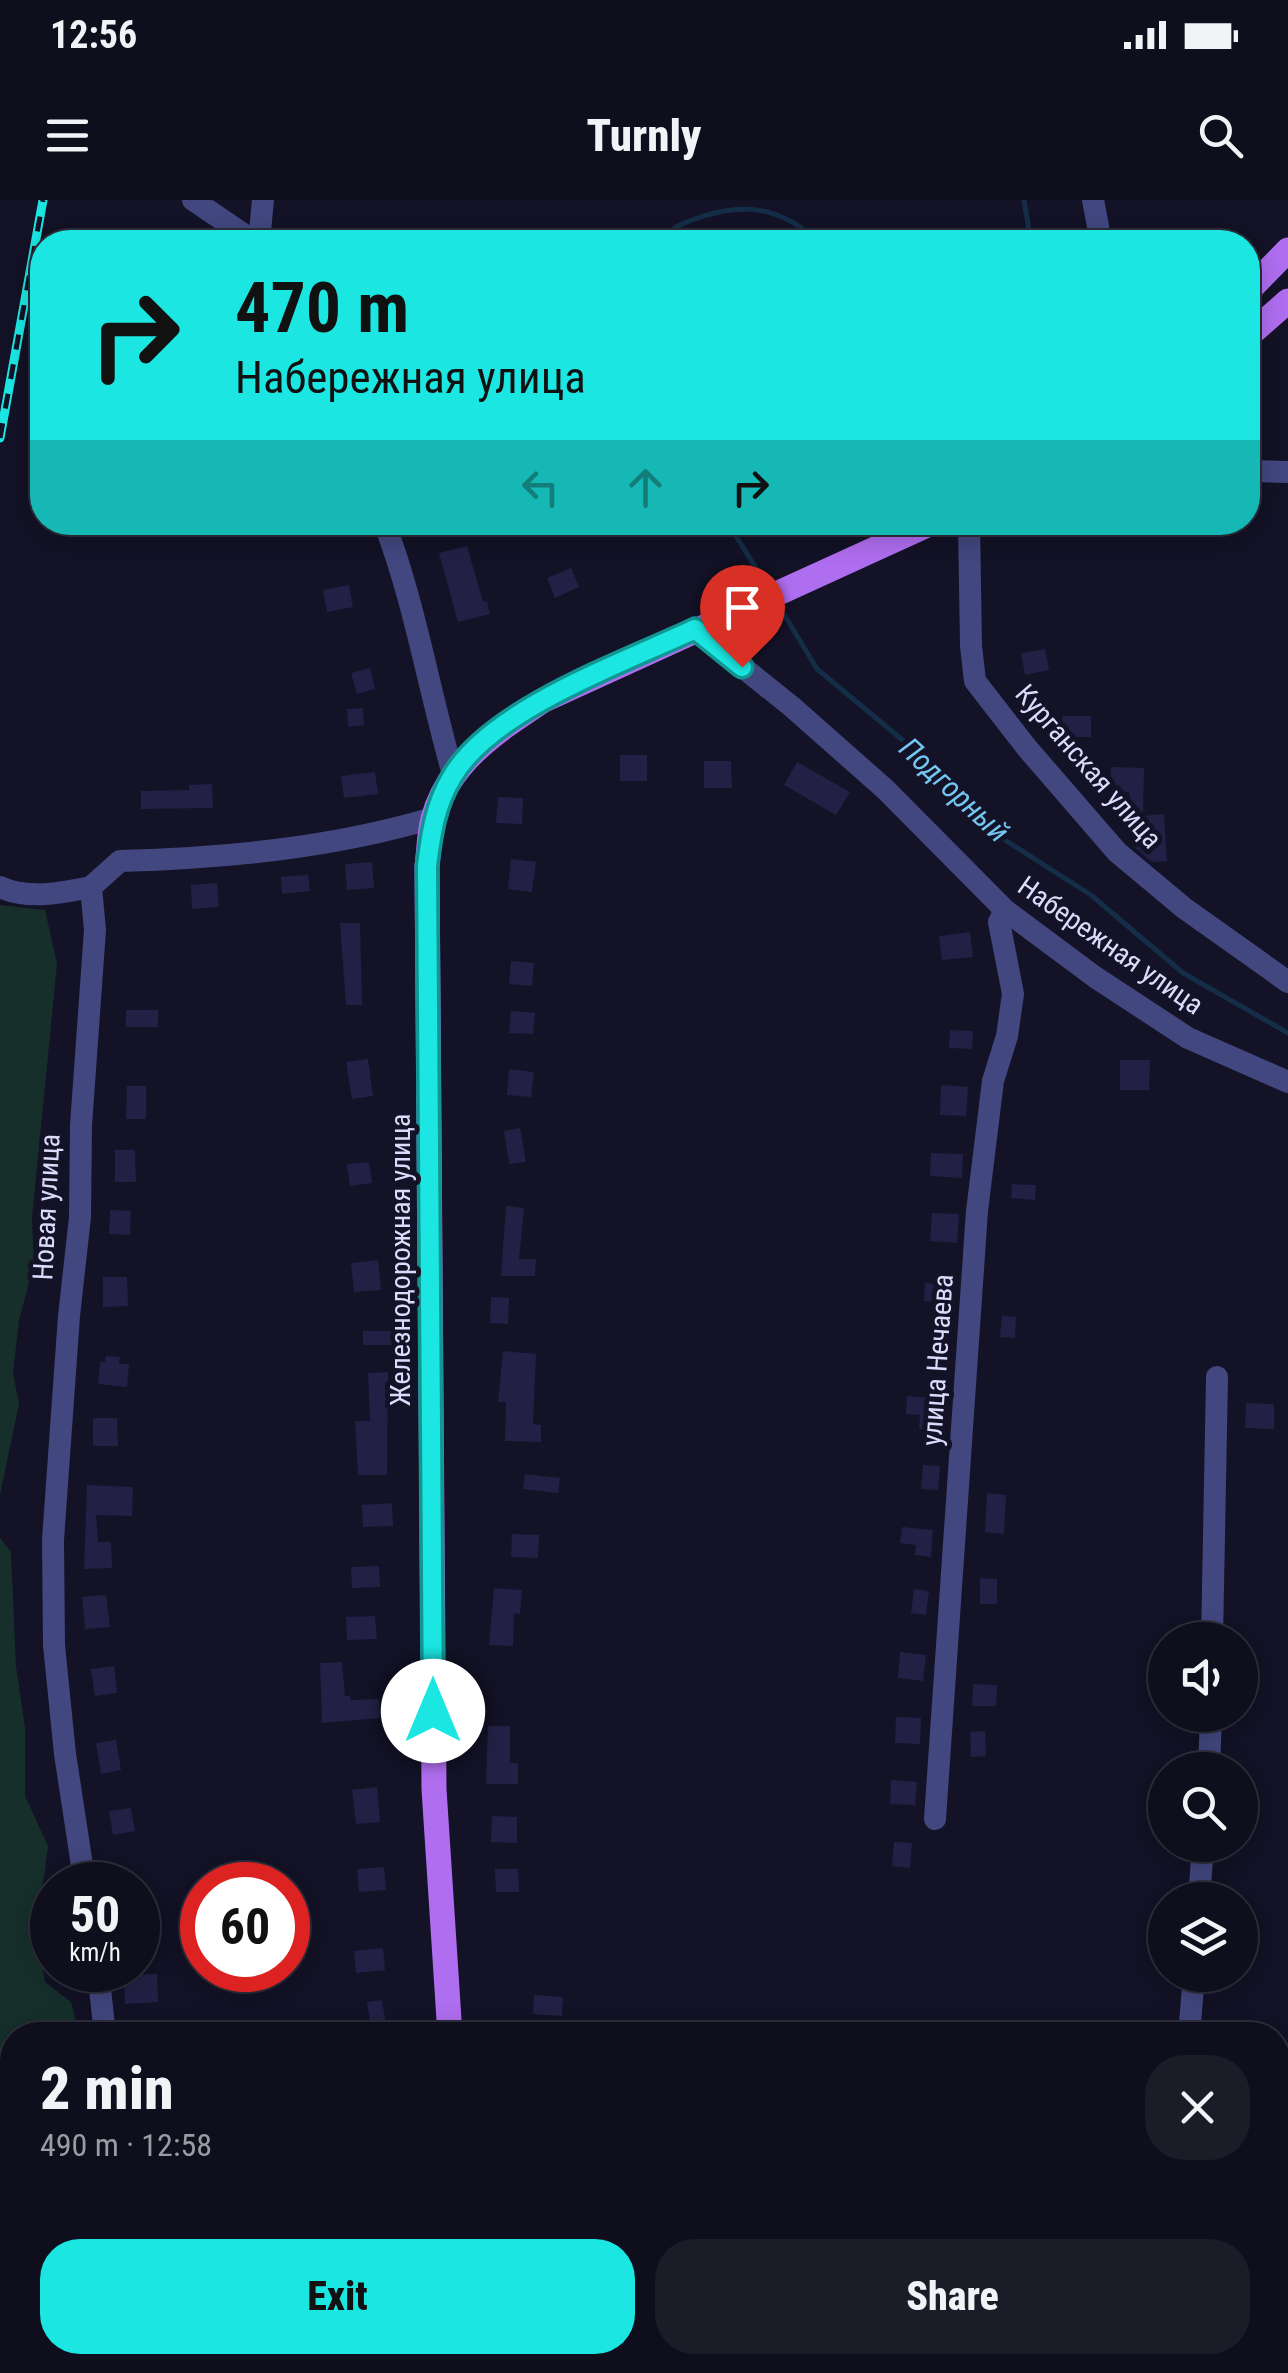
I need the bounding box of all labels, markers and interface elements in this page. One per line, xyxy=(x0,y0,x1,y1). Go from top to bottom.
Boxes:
text: 12:56 xyxy=(50,13,137,57)
icon: menu xyxy=(40,108,95,163)
icon: search xyxy=(1193,108,1248,163)
text: Turnly xyxy=(587,109,701,162)
text: 470 m xyxy=(235,267,409,349)
icon: right xyxy=(70,270,200,400)
text: Набережная улица xyxy=(235,351,586,404)
icon: left xyxy=(513,460,568,515)
icon: ahead xyxy=(618,460,673,515)
icon: right xyxy=(723,460,778,515)
pin xyxy=(700,565,785,668)
icon: arrive xyxy=(715,580,770,635)
street label: Курганская улица xyxy=(1009,678,1169,855)
water label: Подгорный xyxy=(893,730,1016,849)
street label: Набережная улица xyxy=(1012,869,1210,1022)
street label: Железнодорожная улица xyxy=(384,1114,417,1406)
street label: Новая улица xyxy=(26,1133,67,1281)
street label: улица Нечаева xyxy=(915,1273,960,1447)
map controls xyxy=(1148,1622,1258,1992)
button: sound xyxy=(1148,1622,1258,1732)
position arrow xyxy=(381,1659,485,1763)
button: search xyxy=(1148,1752,1258,1862)
speed limit sign: 60 xyxy=(180,1862,310,1992)
button: layers xyxy=(1148,1882,1258,1992)
text: 50 xyxy=(70,1886,120,1944)
text: km/h xyxy=(69,1938,121,1967)
text: 2 min xyxy=(40,2053,174,2124)
button: close xyxy=(1145,2055,1250,2160)
text: 490 m · 12:58 xyxy=(40,2126,212,2164)
button: Exit xyxy=(40,2239,635,2354)
button: Share xyxy=(655,2239,1250,2354)

